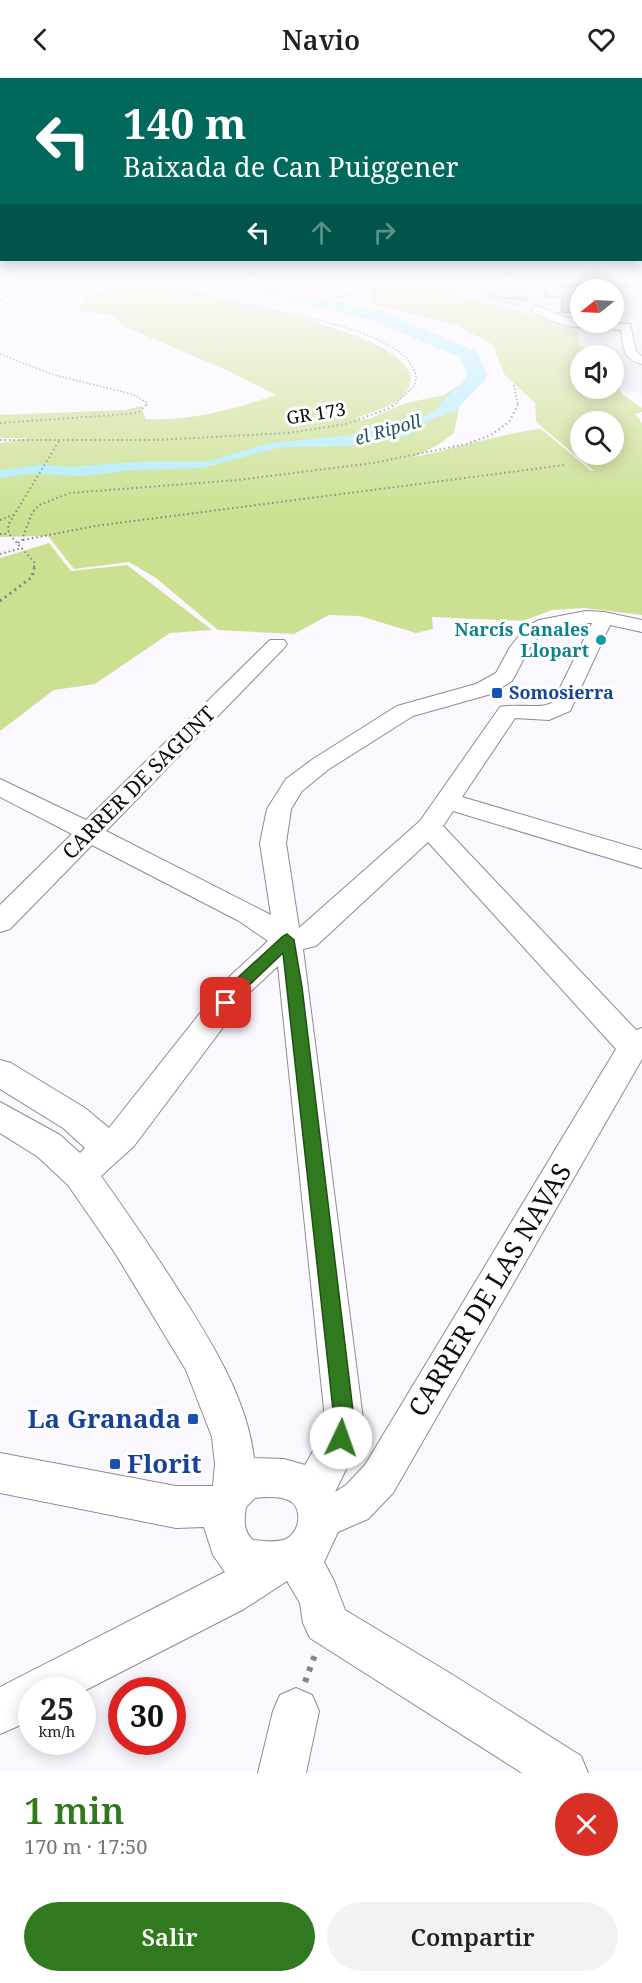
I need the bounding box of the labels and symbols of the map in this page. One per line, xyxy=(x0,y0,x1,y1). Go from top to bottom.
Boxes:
north arrow xyxy=(570,279,624,333)
street label: GR 173 xyxy=(285,397,347,430)
water label: el Ripoll xyxy=(352,408,424,450)
place label: Narcís Canales Llopart xyxy=(455,617,589,662)
marker: Narcís Canales Llopart xyxy=(594,633,608,647)
place label: Somosierra xyxy=(509,680,614,704)
marker: Somosierra xyxy=(490,686,504,700)
street label: CARRER DE SAGUNT xyxy=(56,700,221,865)
pin xyxy=(200,977,251,1028)
street label: CARRER DE LAS NAVAS xyxy=(399,1156,579,1423)
place label: La Granada xyxy=(28,1400,181,1436)
position arrow xyxy=(309,1406,373,1470)
marker: La Granada xyxy=(186,1412,200,1426)
place label: Florit xyxy=(127,1445,202,1481)
marker: Florit xyxy=(108,1457,122,1471)
speed limit sign: 30 xyxy=(108,1677,186,1755)

